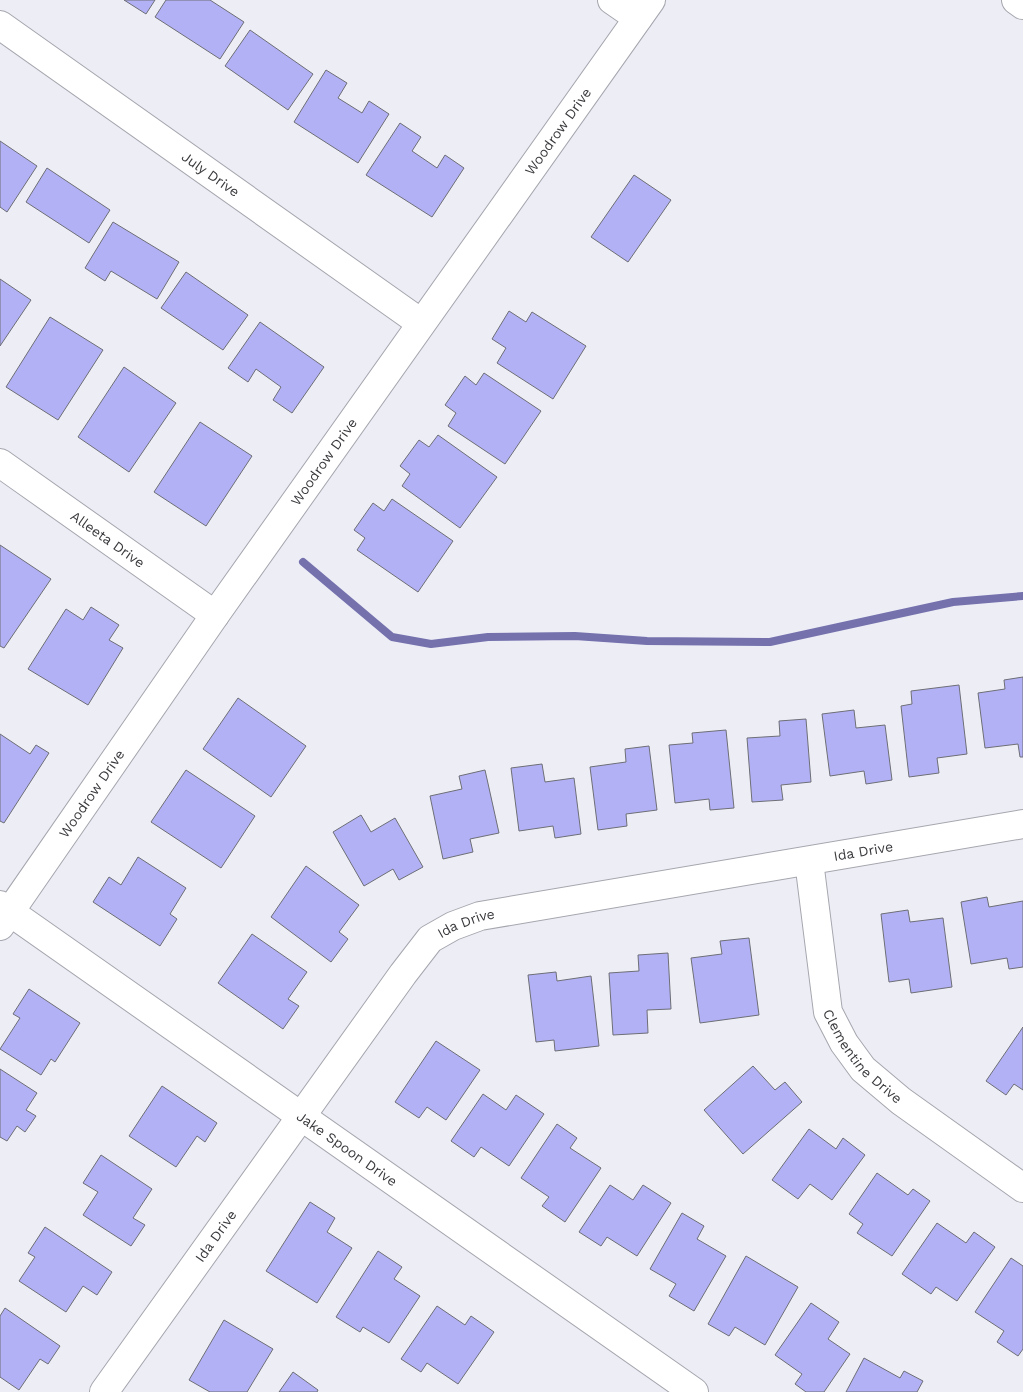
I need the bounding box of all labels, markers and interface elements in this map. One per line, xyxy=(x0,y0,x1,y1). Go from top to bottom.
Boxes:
street label: Woodrow Drive xyxy=(522,85,594,178)
street label: July Drive xyxy=(179,148,243,200)
street label: Woodrow Drive xyxy=(287,415,360,508)
street label: Alleeta Drive xyxy=(68,508,148,571)
street label: Woodrow Drive xyxy=(56,747,128,841)
street label: Ida Drive xyxy=(832,838,894,864)
street label: Ida Drive xyxy=(435,906,496,941)
street label: Clementine Drive xyxy=(820,1006,905,1106)
street label: Jake Spoon Drive xyxy=(294,1108,400,1189)
street label: Ida Drive xyxy=(192,1207,240,1265)

